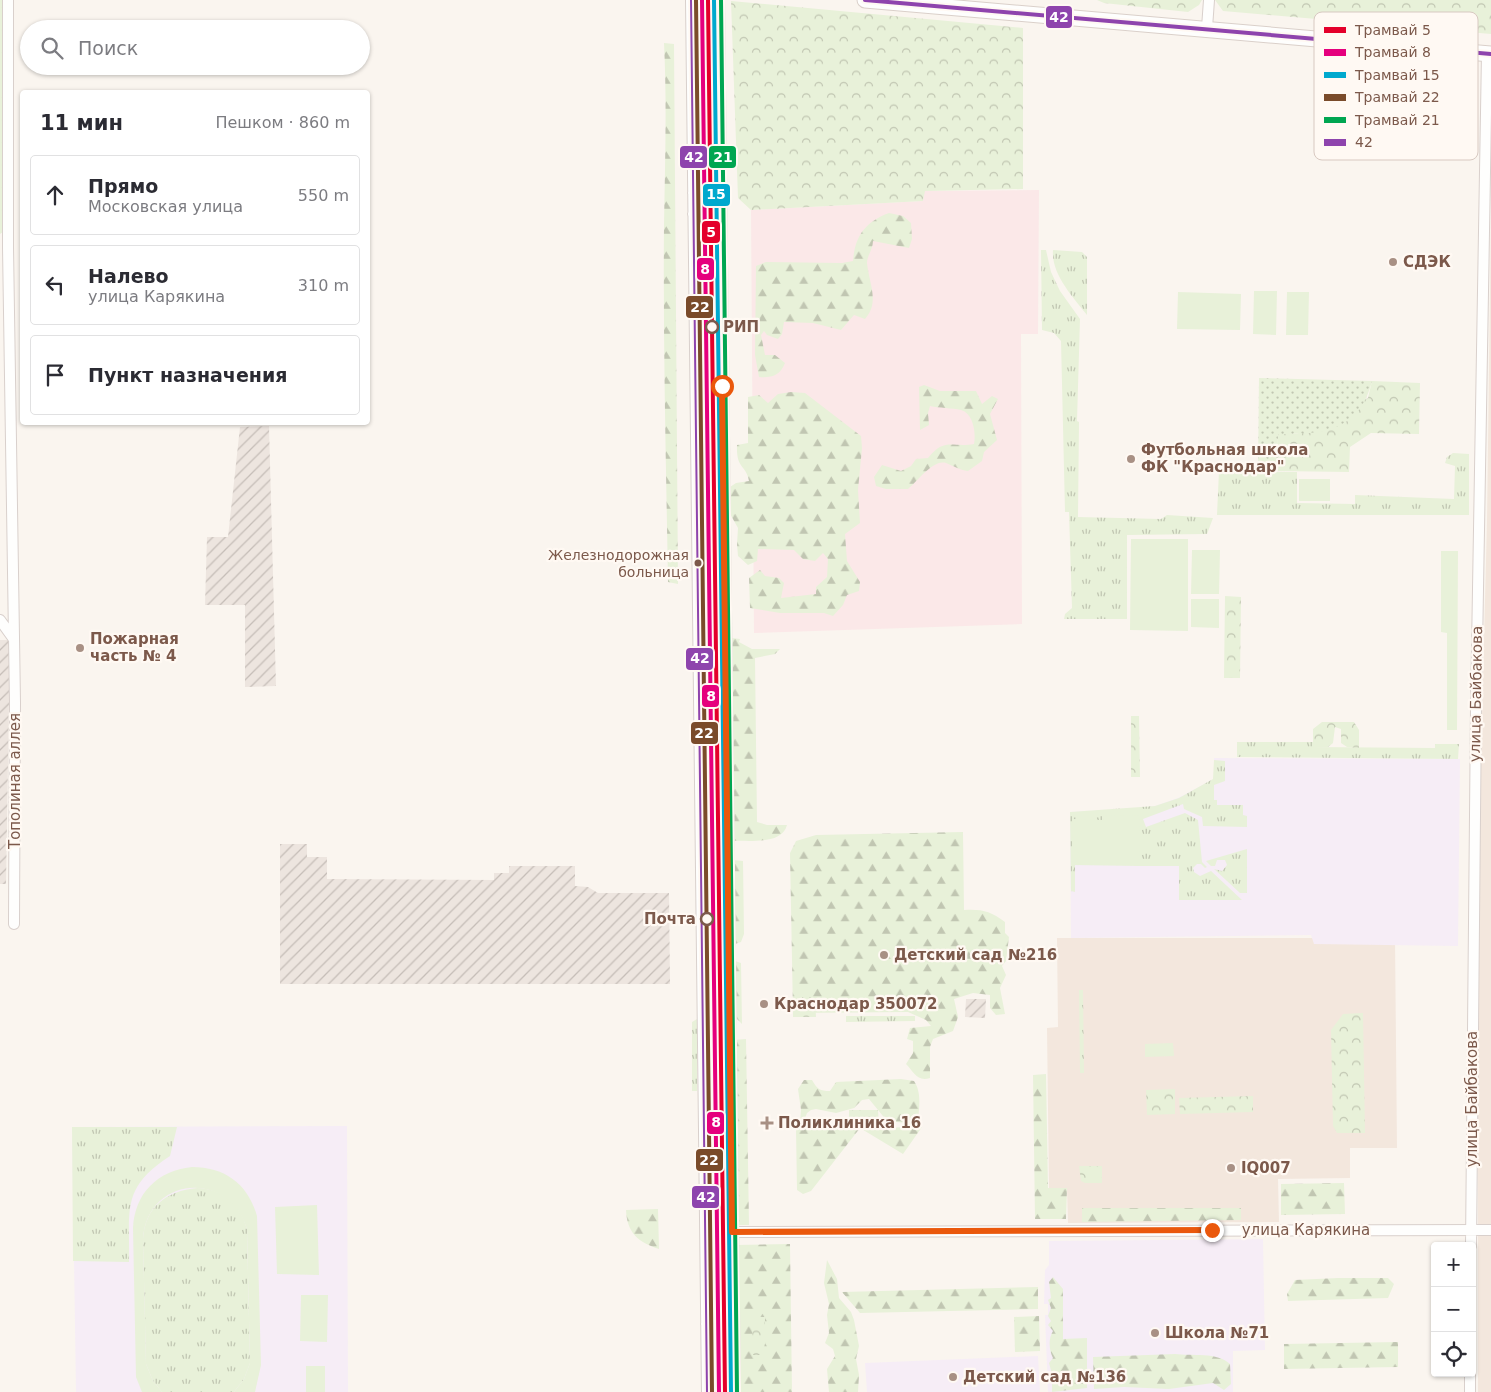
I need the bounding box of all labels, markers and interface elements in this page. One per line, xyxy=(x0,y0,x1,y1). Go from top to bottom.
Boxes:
line badge: 42 xyxy=(1045,5,1073,29)
text: 42 xyxy=(1049,9,1069,25)
legend xyxy=(1314,12,1478,160)
search box xyxy=(20,20,370,75)
text: Трамвай 5 xyxy=(1354,22,1431,38)
icon: search xyxy=(38,34,66,62)
text: Поиск xyxy=(78,37,138,59)
text: Трамвай 8 xyxy=(1354,44,1431,60)
text: Трамвай 15 xyxy=(1354,67,1440,83)
text: Трамвай 22 xyxy=(1354,89,1440,105)
text: 11 мин xyxy=(40,111,123,135)
text: Трамвай 21 xyxy=(1354,112,1440,128)
text: Пешком · 860 m xyxy=(215,113,350,132)
text: 42 xyxy=(1355,134,1373,150)
line badge: 42 xyxy=(679,145,708,169)
line badge: 21 xyxy=(708,145,737,169)
text: 42 xyxy=(684,149,704,165)
text: 21 xyxy=(713,149,733,165)
text: Прямо xyxy=(88,175,158,197)
icon: ahead xyxy=(41,181,69,209)
line badge: 15 xyxy=(702,183,731,207)
text: 550 m xyxy=(298,186,349,205)
text: 15 xyxy=(706,186,726,202)
text: Московская улица xyxy=(88,197,243,216)
line badge: 5 xyxy=(701,220,721,244)
text: 5 xyxy=(706,224,716,240)
place label: СДЭК xyxy=(1403,253,1451,271)
marker: СДЭК xyxy=(1387,256,1399,268)
line badge: 8 xyxy=(696,257,715,281)
text: 8 xyxy=(700,261,710,277)
text: Налево xyxy=(88,265,169,287)
icon: left xyxy=(41,271,69,299)
text: 310 m xyxy=(298,276,349,295)
text: улица Карякина xyxy=(88,287,225,306)
line badge: 22 xyxy=(685,295,714,319)
text: 22 xyxy=(690,299,710,315)
place label: РИП xyxy=(723,318,759,336)
marker: РИП xyxy=(705,320,719,334)
icon: arrive xyxy=(41,361,69,389)
text: Пункт назначения xyxy=(88,364,287,386)
route start xyxy=(711,375,734,398)
place label: Футбольная школа ФК "Краснодар" xyxy=(1141,441,1308,476)
marker: Футбольная школа ФК "Краснодар" xyxy=(1125,453,1137,465)
place label: Железнодорожная больница xyxy=(548,547,689,580)
marker: Железнодорожная больница xyxy=(693,558,703,568)
street label: улица Байбакова xyxy=(1466,626,1486,762)
place label: Пожарная часть № 4 xyxy=(90,630,179,665)
marker: Пожарная часть № 4 xyxy=(74,642,86,654)
line badge: 42 xyxy=(685,647,714,671)
text: 42 xyxy=(690,650,710,666)
line badge: 8 xyxy=(701,684,720,708)
text: 8 xyxy=(706,688,716,704)
street label: Тополиная аллея xyxy=(6,713,24,850)
line badge: 22 xyxy=(690,721,719,745)
text: 22 xyxy=(694,725,714,741)
place label: Почта xyxy=(644,910,696,928)
marker: Почта xyxy=(700,912,714,926)
place label: Детский сад №216 xyxy=(894,946,1057,964)
marker: Детский сад №216 xyxy=(878,949,890,961)
place label: Краснодар 350072 xyxy=(774,995,938,1013)
marker: Краснодар 350072 xyxy=(758,998,770,1010)
street label: улица Байбакова xyxy=(1463,1031,1481,1167)
line badge: 8 xyxy=(706,1111,725,1135)
text: 8 xyxy=(711,1114,721,1130)
place label: Поликлиника 16 xyxy=(778,1114,921,1132)
marker: Поликлиника 16 xyxy=(760,1116,774,1130)
line badge: 22 xyxy=(695,1148,724,1172)
text: 22 xyxy=(699,1152,719,1168)
place label: IQ007 xyxy=(1241,1159,1291,1177)
marker: IQ007 xyxy=(1225,1162,1237,1174)
line badge: 42 xyxy=(691,1185,720,1209)
text: 42 xyxy=(696,1189,716,1205)
route end xyxy=(1201,1219,1224,1242)
street label: улица Карякина xyxy=(1242,1221,1370,1239)
map controls xyxy=(1431,1242,1476,1377)
button: + xyxy=(1431,1242,1476,1287)
button: − xyxy=(1431,1287,1476,1332)
place label: Школа №71 xyxy=(1165,1324,1269,1342)
marker: Школа №71 xyxy=(1149,1327,1161,1339)
button: locate xyxy=(1431,1332,1476,1377)
place label: Детский сад №136 xyxy=(963,1368,1126,1386)
marker: Детский сад №136 xyxy=(947,1371,959,1383)

